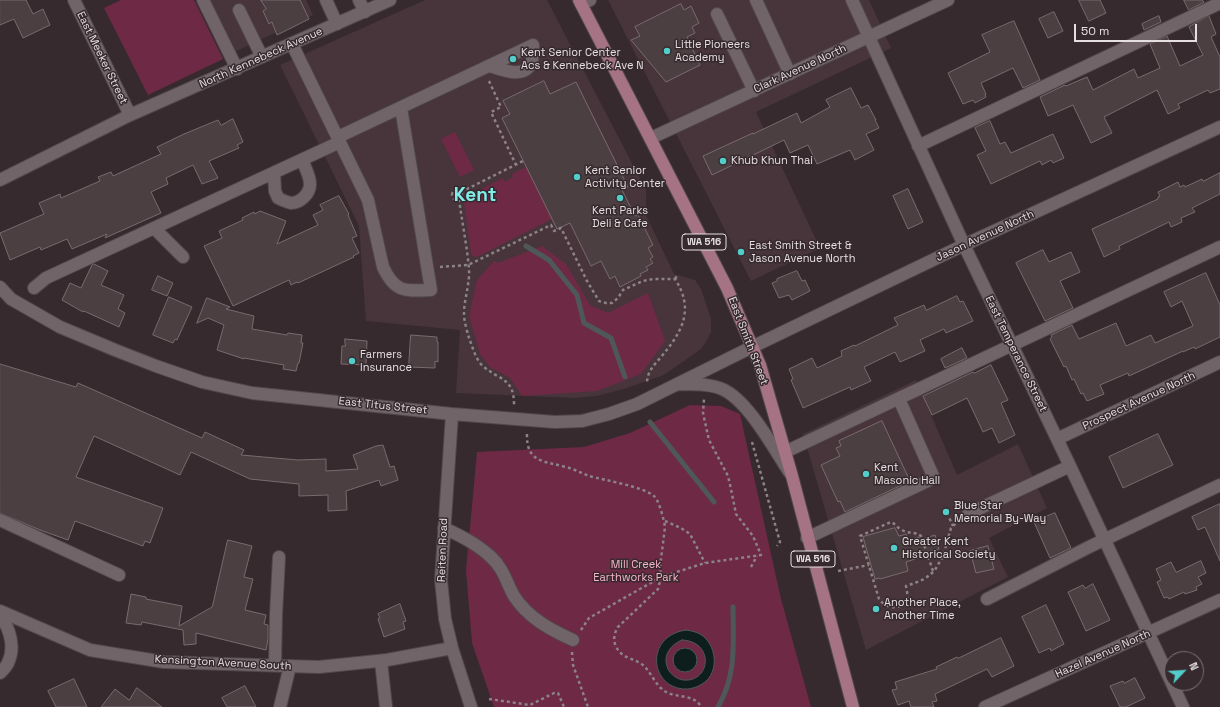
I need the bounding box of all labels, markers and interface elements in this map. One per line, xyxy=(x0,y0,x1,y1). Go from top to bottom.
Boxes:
street label: East Meeker Street xyxy=(74,10,130,106)
scale bar xyxy=(1076,16,1199,42)
text: 50 m xyxy=(1081,23,1109,39)
street label: North Kennebeck Avenue xyxy=(197,25,325,91)
place label: Little Pioneers Academy xyxy=(675,38,750,64)
street label: Clark Avenue North xyxy=(752,42,848,96)
place label: Kent Senior Center Acs & Kennebeck Ave N xyxy=(521,46,644,72)
marker: Little Pioneers Academy xyxy=(662,46,672,56)
marker: Kent Senior Center Acs & Kennebeck Ave N xyxy=(508,54,518,64)
place label: Khub Khun Thai xyxy=(731,154,813,168)
marker: Khub Khun Thai xyxy=(718,156,728,166)
place label: Kent Senior Activity Center xyxy=(585,164,665,190)
marker: Kent Senior Activity Center xyxy=(572,172,582,182)
district label: Kent xyxy=(454,185,496,207)
marker: Kent Parks Deli & Cafe xyxy=(615,193,625,203)
place label: Kent Parks Deli & Cafe xyxy=(592,204,648,230)
street label: Jason Avenue North xyxy=(934,208,1036,264)
road number: WA 516 xyxy=(682,234,726,250)
place label: East Smith Street & Jason Avenue North xyxy=(749,239,855,265)
marker: East Smith Street & Jason Avenue North xyxy=(736,247,746,257)
street label: East Temperance Street xyxy=(982,294,1050,414)
street label: East Smith Street xyxy=(725,295,771,387)
place label: Farmers Insurance xyxy=(360,348,412,374)
marker: Farmers Insurance xyxy=(347,356,357,366)
street label: Prospect Avenue North xyxy=(1081,369,1197,433)
street label: East Titus Street xyxy=(338,395,428,417)
place label: Kent Masonic Hall xyxy=(874,461,940,487)
marker: Kent Masonic Hall xyxy=(861,469,871,479)
place label: Blue Star Memorial By-Way xyxy=(954,499,1046,525)
marker: Blue Star Memorial By-Way xyxy=(941,507,951,517)
street label: Reiten Road xyxy=(435,518,451,582)
place label: Greater Kent Historical Society xyxy=(902,535,995,561)
marker: Greater Kent Historical Society xyxy=(889,543,899,553)
road number: WA 516 xyxy=(791,551,835,567)
park label: Mill Creek Earthworks Park xyxy=(593,558,679,584)
place label: Another Place, Another Time xyxy=(884,596,961,622)
marker: Another Place, Another Time xyxy=(871,604,881,614)
street label: Hazel Avenue North xyxy=(1053,627,1153,681)
north arrow xyxy=(1164,651,1204,691)
street label: Kensington Avenue South xyxy=(154,653,292,673)
text: N xyxy=(1186,660,1202,673)

